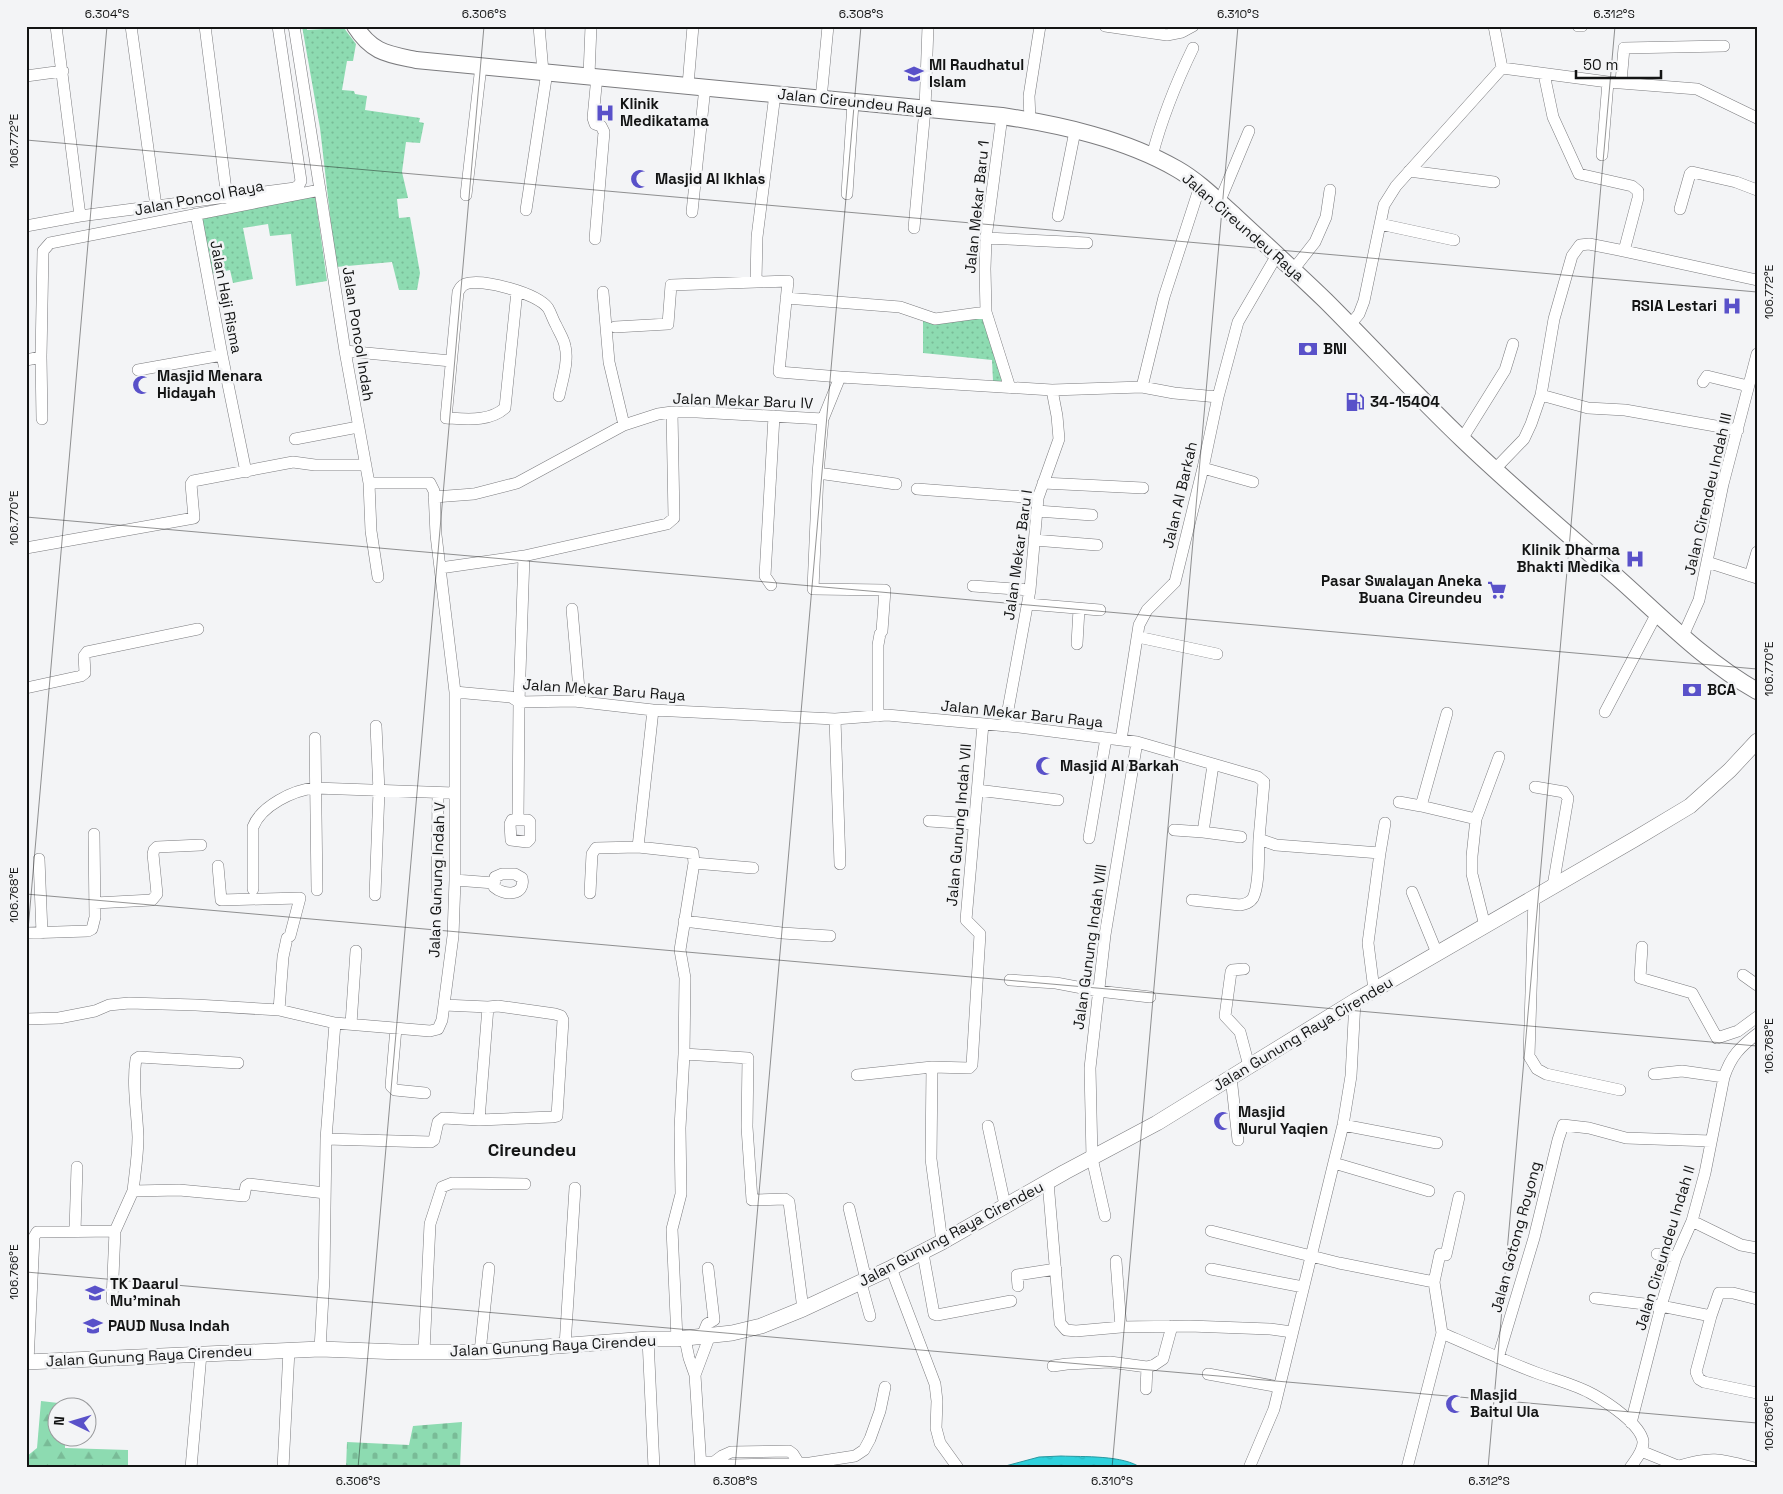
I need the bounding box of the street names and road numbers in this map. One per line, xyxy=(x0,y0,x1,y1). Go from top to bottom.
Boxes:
street label: Jalan Cireundeu Raya xyxy=(777,84,934,119)
street label: Jalan Mekar Baru 1 xyxy=(960,139,993,275)
street label: Jalan Cireundeu Raya xyxy=(1178,168,1309,285)
street label: Jalan Poncol Raya xyxy=(133,176,265,219)
street label: Jalan Haji Risma xyxy=(206,239,247,355)
street label: Jalan Poncol Indah xyxy=(338,265,379,403)
street label: Jalan Mekar Baru IV xyxy=(672,389,814,412)
street label: Jalan Cirendeu Indah III xyxy=(1680,411,1735,577)
street label: Jalan Al Barkah xyxy=(1158,440,1201,550)
street label: Jalan Mekar Baru I xyxy=(999,489,1036,621)
street label: Jalan Mekar Baru Raya xyxy=(522,674,687,705)
street label: Jalan Mekar Baru Raya xyxy=(940,696,1105,732)
street label: Jalan Gunung Indah VII xyxy=(942,743,975,907)
street label: Jalan Gunung Indah V xyxy=(424,802,449,958)
street label: Jalan Gunung Indah VIII xyxy=(1068,863,1111,1031)
street label: Jalan Gunung Raya Cirendeu xyxy=(1209,972,1396,1095)
street label: Jalan Gotong Royong xyxy=(1486,1159,1545,1315)
street label: Jalan Cireundeu Indah II xyxy=(1630,1163,1699,1333)
street label: Jalan Gunung Raya Cirendeu xyxy=(855,1177,1046,1290)
street label: Jalan Gunung Raya Cirendeu xyxy=(449,1331,657,1360)
street label: Jalan Gunung Raya Cirendeu xyxy=(45,1341,253,1370)

